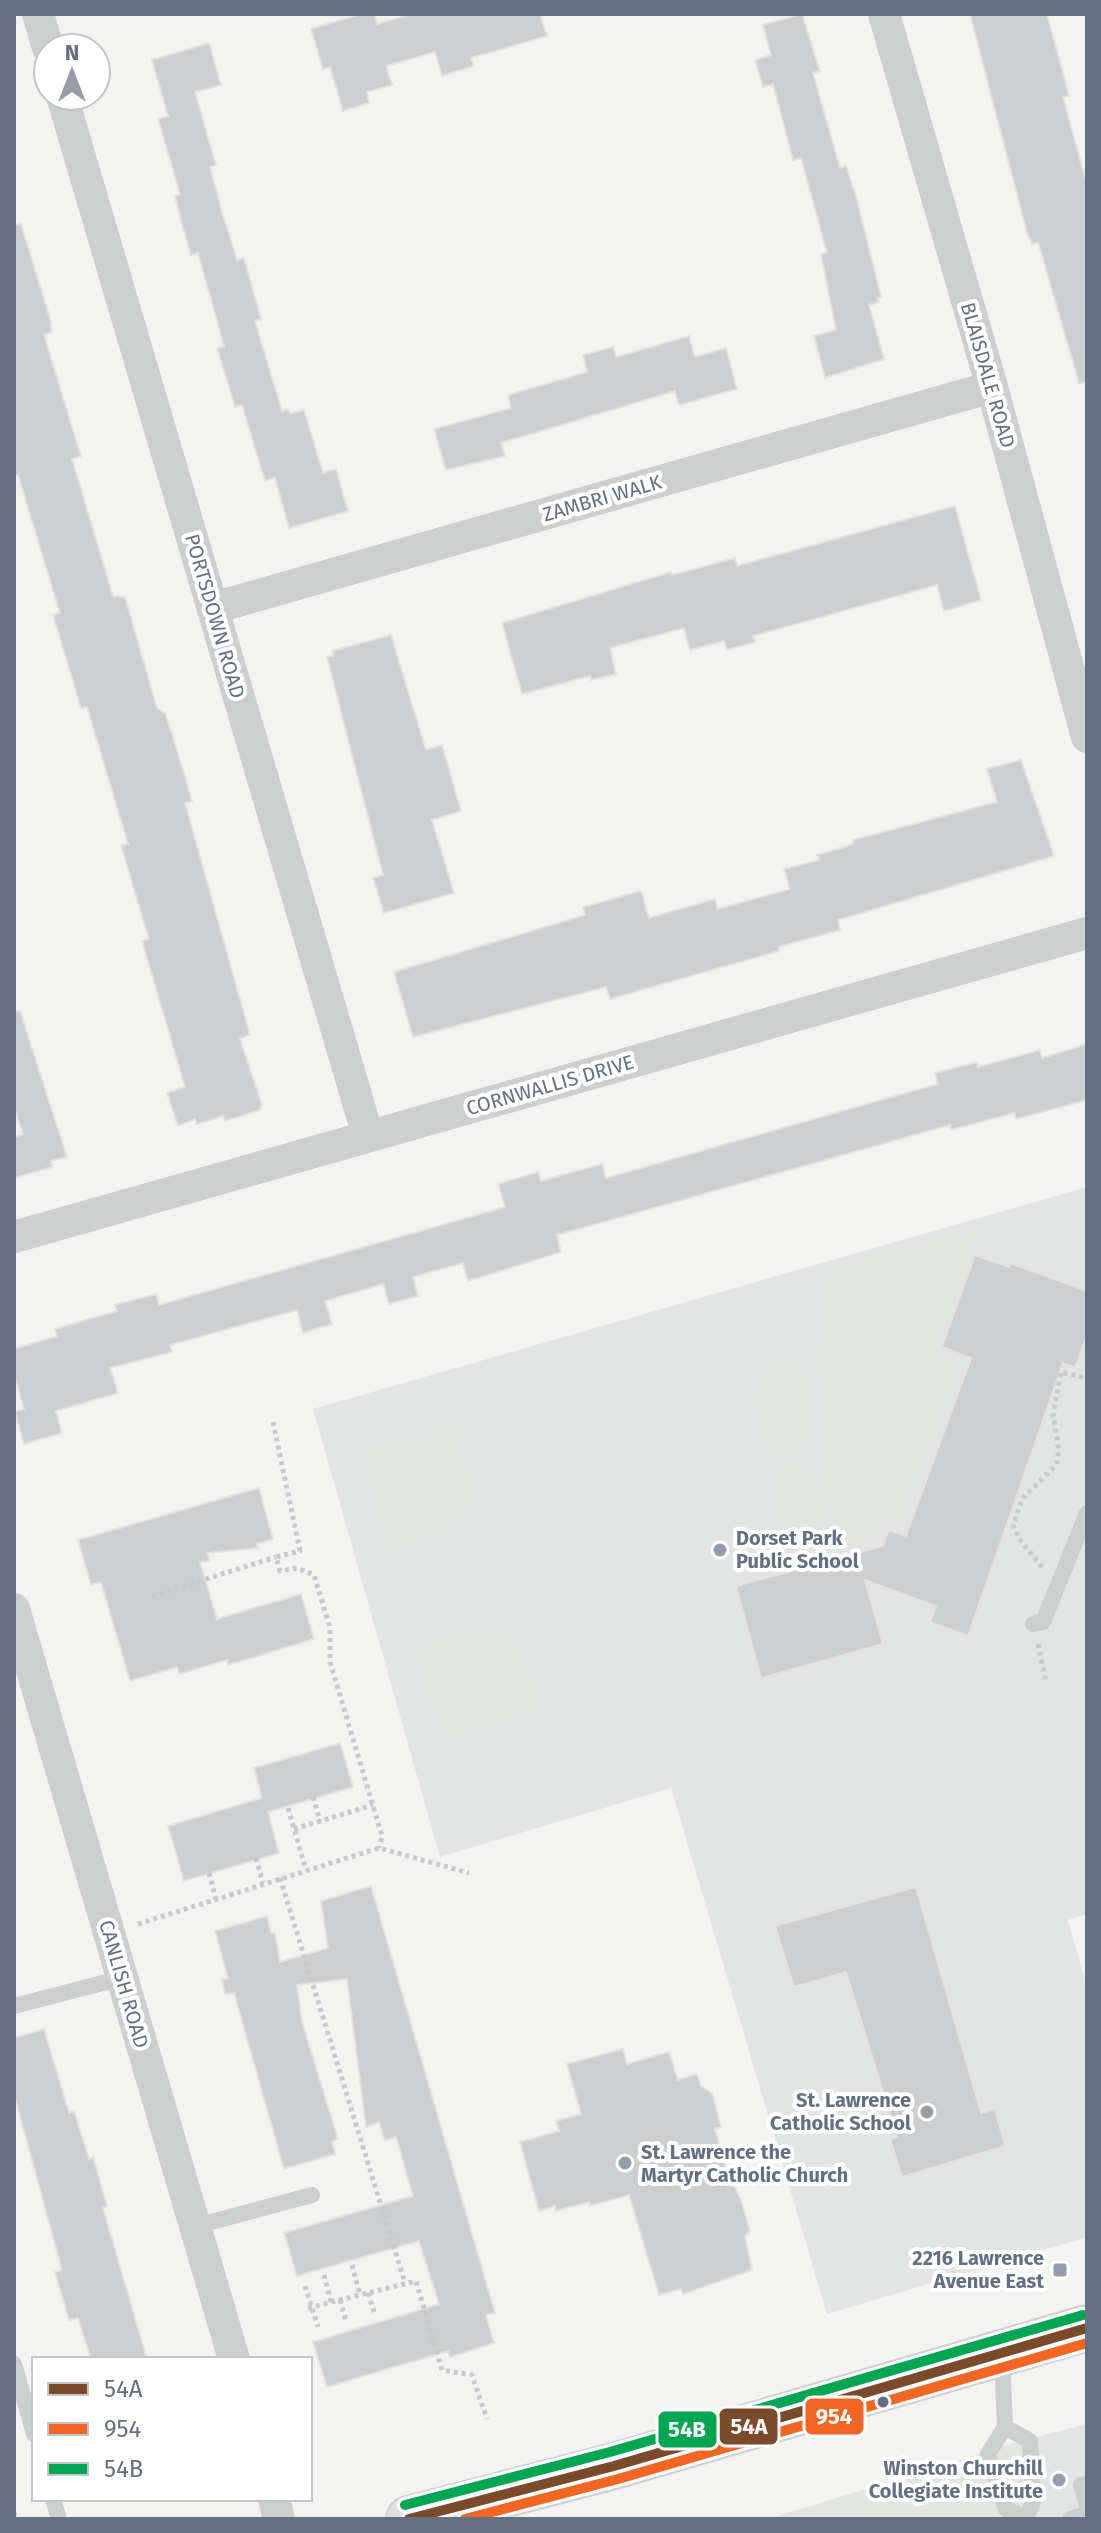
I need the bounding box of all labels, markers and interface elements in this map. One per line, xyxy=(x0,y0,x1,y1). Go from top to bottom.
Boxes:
north arrow xyxy=(32,32,112,112)
text: N xyxy=(65,39,79,66)
street label: BLAISDALE ROAD xyxy=(956,299,1020,451)
street label: ZAMBRI WALK xyxy=(540,470,664,526)
street label: PORTSDOWN ROAD xyxy=(180,531,250,701)
street label: CORNWALLIS DRIVE xyxy=(463,1050,637,1120)
place label: Dorset Park Public School xyxy=(736,1526,859,1573)
marker: Dorset Park Public School xyxy=(711,1541,729,1559)
street label: CANLISH ROAD xyxy=(94,1917,154,2051)
place label: St. Lawrence Catholic School xyxy=(770,2088,911,2135)
marker: St. Lawrence Catholic School xyxy=(918,2103,936,2121)
place label: St. Lawrence the Martyr Catholic Church xyxy=(641,2140,848,2187)
marker: St. Lawrence the Martyr Catholic Church xyxy=(616,2154,634,2172)
place label: 2216 Lawrence Avenue East xyxy=(912,2246,1044,2293)
marker: 2216 Lawrence Avenue East xyxy=(1051,2261,1069,2279)
legend xyxy=(32,2357,312,2501)
text: 54A xyxy=(104,2375,143,2403)
unlabelled marker xyxy=(875,2394,891,2410)
line badge: 954 xyxy=(804,2397,865,2436)
text: 954 xyxy=(816,2403,852,2430)
line badge: 54A xyxy=(718,2407,779,2446)
line badge: 54B xyxy=(657,2410,718,2449)
text: 54A xyxy=(730,2413,769,2440)
text: 954 xyxy=(104,2415,142,2443)
text: 54B xyxy=(668,2416,706,2443)
text: 54B xyxy=(104,2455,143,2483)
place label: Winston Churchill Collegiate Institute xyxy=(869,2456,1043,2503)
marker: Winston Churchill Collegiate Institute xyxy=(1050,2471,1068,2489)

